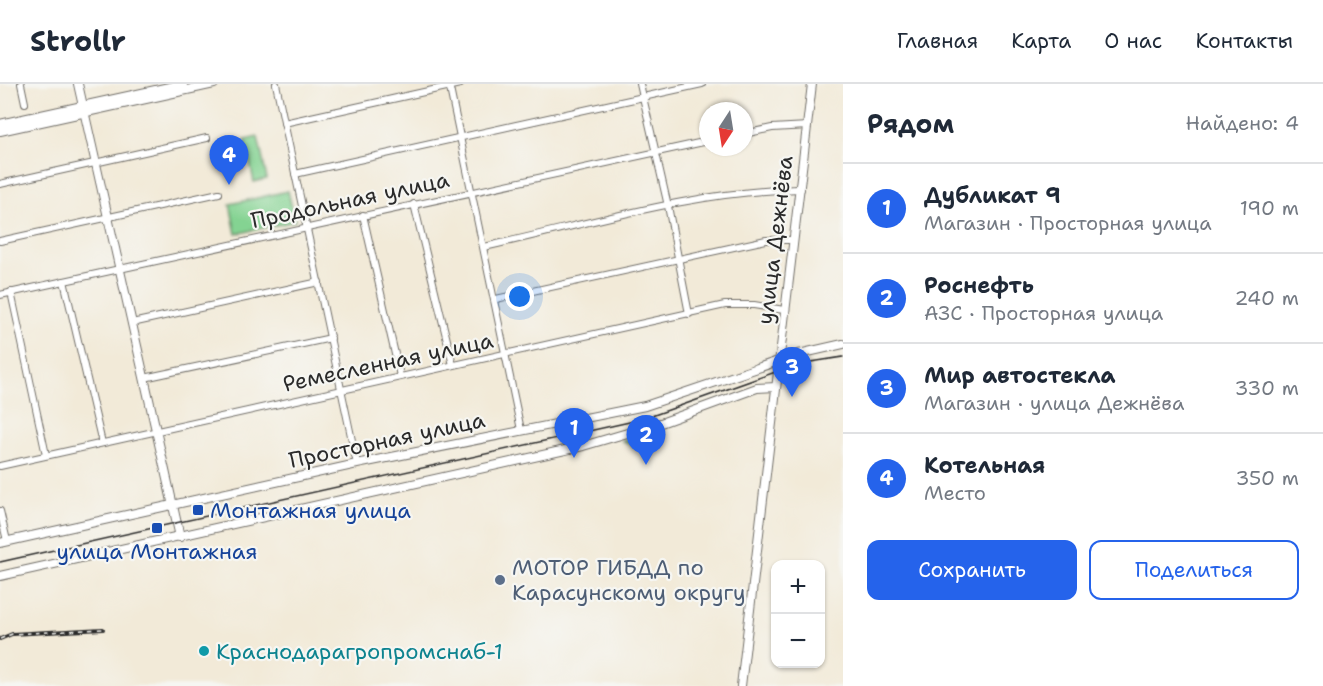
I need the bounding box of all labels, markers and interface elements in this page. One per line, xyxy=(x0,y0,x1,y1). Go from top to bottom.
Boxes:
text: Strollr xyxy=(30,22,126,60)
text: Главная xyxy=(897,27,978,55)
text: Карта xyxy=(1011,27,1071,55)
text: О нас xyxy=(1104,27,1162,55)
text: Контакты xyxy=(1195,27,1293,55)
north arrow xyxy=(699,102,753,156)
text: Рядом xyxy=(867,106,954,141)
text: Найдено: 4 xyxy=(1186,110,1299,136)
pin: 4 xyxy=(210,135,248,185)
street label: улица Дежнёва xyxy=(750,154,800,326)
street label: Продольная улица xyxy=(248,165,452,235)
text: Дубликат 9 xyxy=(924,181,1061,210)
text: 1 xyxy=(882,195,891,221)
text: 190 m xyxy=(1240,195,1299,221)
text: Магазин · Просторная улица xyxy=(924,210,1212,236)
text: Роснефть xyxy=(924,271,1034,300)
your location xyxy=(505,282,534,311)
text: 2 xyxy=(880,285,894,311)
text: 240 m xyxy=(1234,285,1299,311)
text: АЗС · Просторная улица xyxy=(924,300,1163,326)
street label: Ремесленная улица xyxy=(280,325,496,398)
pin: 3 xyxy=(772,348,812,397)
text: Мир автостекла xyxy=(924,361,1116,390)
text: 3 xyxy=(880,375,894,401)
text: 330 m xyxy=(1235,375,1299,401)
text: Магазин · улица Дежнёва xyxy=(924,390,1184,416)
street label: Просторная улица xyxy=(286,405,488,475)
pin: 1 xyxy=(554,408,594,458)
pin: 2 xyxy=(626,416,666,465)
text: Котельная xyxy=(924,451,1045,480)
text: 4 xyxy=(880,465,894,491)
text: 350 m xyxy=(1235,465,1299,491)
text: Место xyxy=(924,480,986,506)
place label: Монтажная улица xyxy=(210,496,411,525)
marker: Монтажная улица xyxy=(191,503,205,517)
marker: улица Монтажная xyxy=(150,521,164,535)
place label: улица Монтажная xyxy=(56,537,258,566)
button: Сохранить xyxy=(867,540,1077,600)
button: Поделиться xyxy=(1089,540,1299,600)
place label: МОТОР ГИБДД по Карасунскому округу xyxy=(512,553,746,607)
map controls xyxy=(771,560,825,668)
button: + xyxy=(771,560,825,614)
marker: МОТОР ГИБДД по Карасунскому округу xyxy=(493,573,507,587)
button: − xyxy=(771,614,825,668)
place label: Краснодарагропромснаб-1 xyxy=(216,637,503,666)
marker: Краснодарагропромснаб-1 xyxy=(197,644,211,658)

